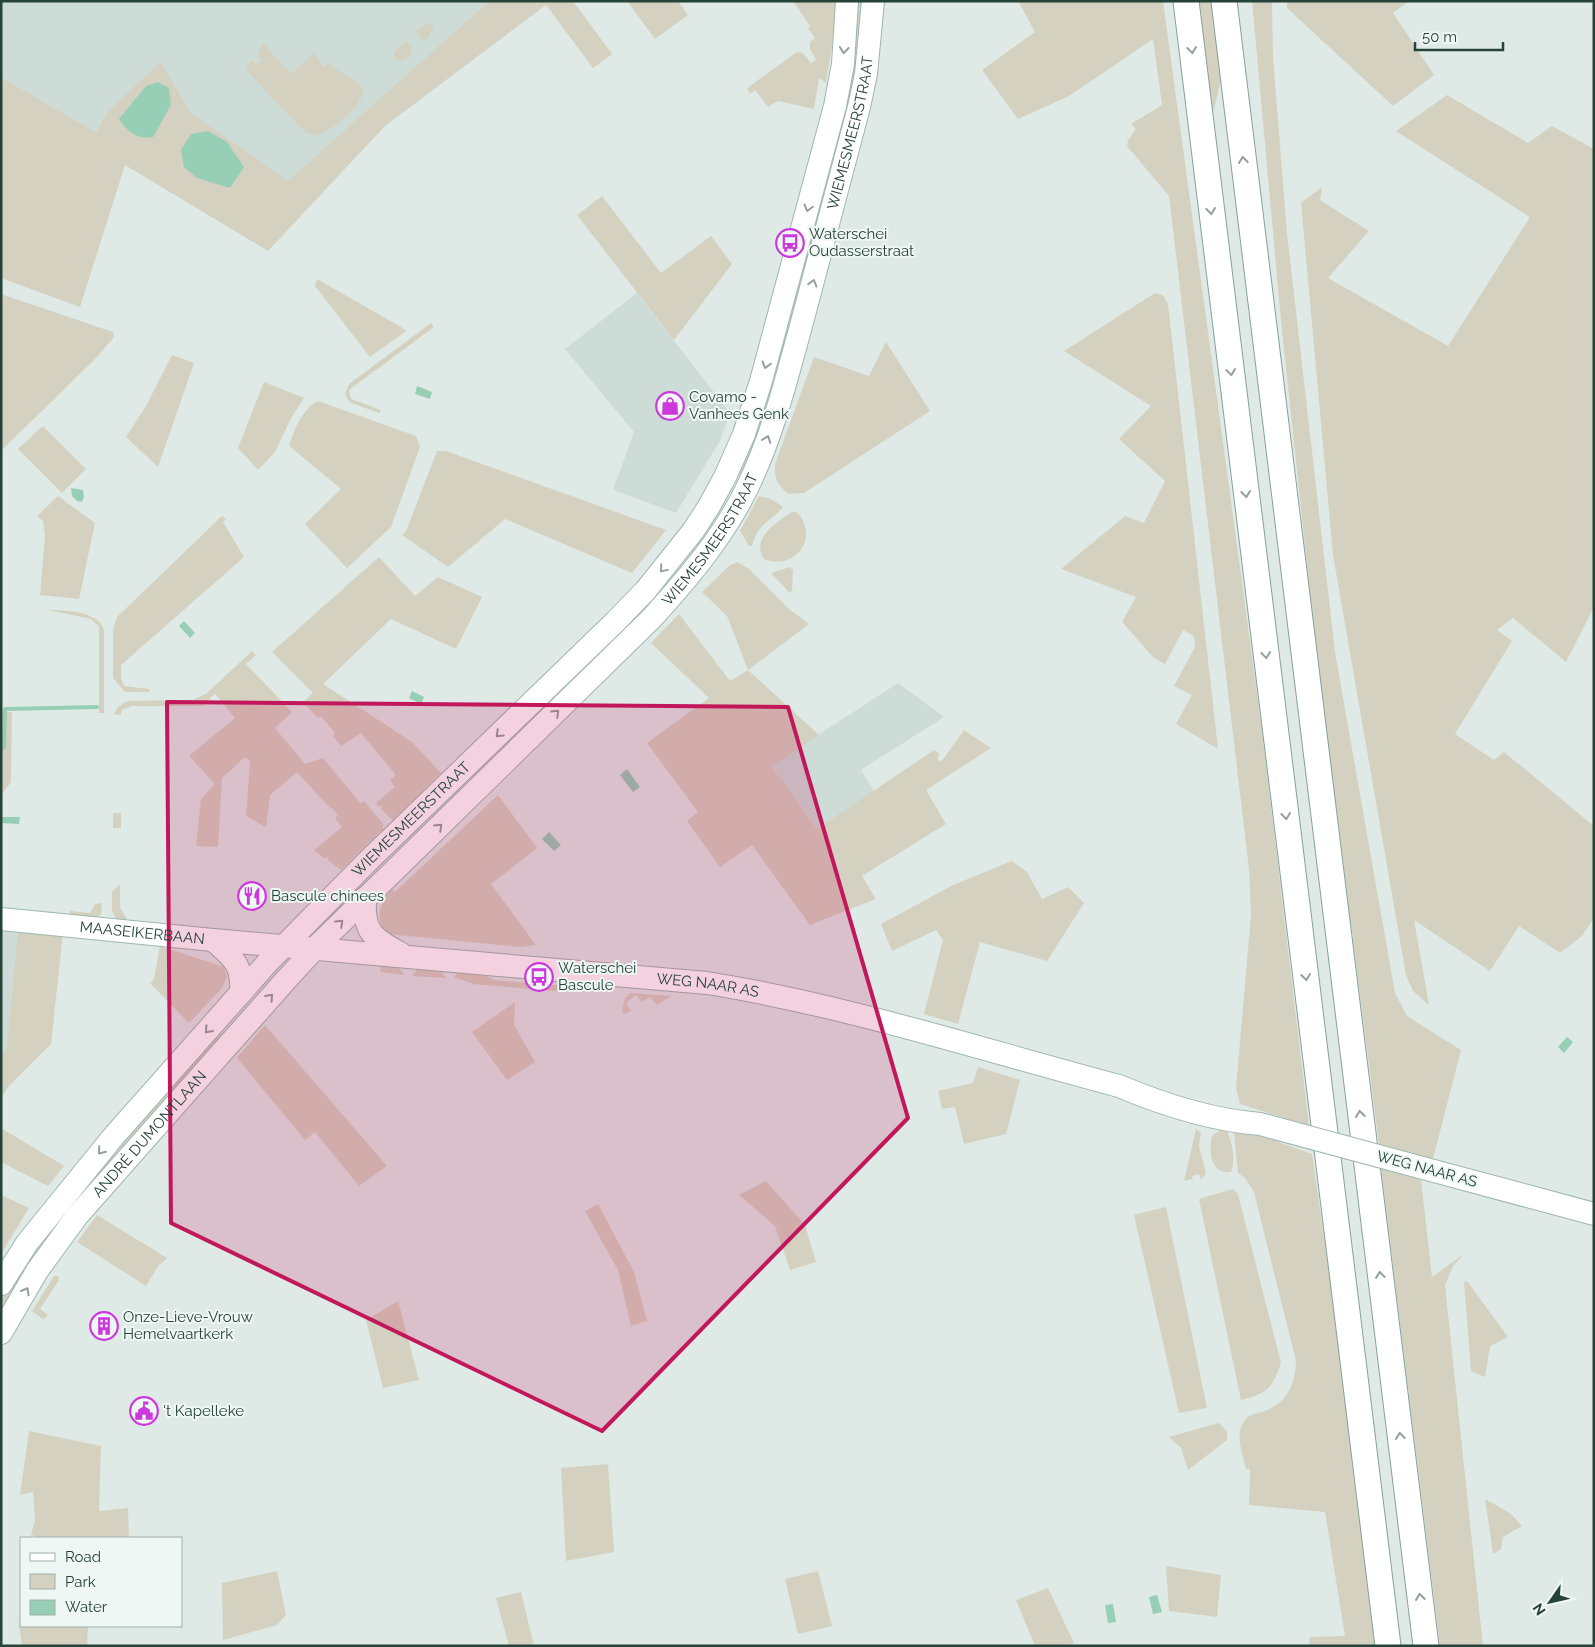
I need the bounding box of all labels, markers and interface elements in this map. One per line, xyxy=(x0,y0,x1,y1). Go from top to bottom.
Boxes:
scale bar xyxy=(1415,20,1502,52)
text: 50 m xyxy=(1422,28,1457,46)
one-way arrow xyxy=(839,46,850,54)
one-way arrow xyxy=(1186,46,1197,54)
street label: WIEMESMEERSTRAAT xyxy=(824,55,877,212)
one-way arrow xyxy=(1238,156,1249,164)
one-way arrow xyxy=(803,203,813,211)
one-way arrow xyxy=(1206,207,1216,215)
place label: Waterschei Oudasserstraat xyxy=(809,225,914,260)
bus stop icon: Waterschei Oudasserstraat xyxy=(775,228,805,258)
one-way arrow xyxy=(807,279,818,288)
one-way arrow xyxy=(761,360,771,368)
one-way arrow xyxy=(1225,368,1236,376)
place label: Covamo - Vanhees Genk xyxy=(689,388,789,423)
shop icon: Covamo - Vanhees Genk xyxy=(655,391,685,421)
one-way arrow xyxy=(761,435,771,444)
street label: WIEMESMEERSTRAAT xyxy=(658,470,762,609)
one-way arrow xyxy=(1240,490,1251,498)
one-way arrow xyxy=(660,564,669,573)
one-way arrow xyxy=(1260,651,1271,659)
one-way arrow xyxy=(550,710,559,719)
one-way arrow xyxy=(496,728,505,737)
street label: WIEMESMEERSTRAAT xyxy=(348,758,474,881)
one-way arrow xyxy=(1280,812,1291,820)
one-way arrow xyxy=(433,824,442,833)
restaurant icon: Bascule chinees xyxy=(237,881,267,911)
place label: Bascule chinees xyxy=(271,887,384,905)
street label: MAASEIKERBAAN xyxy=(79,918,206,948)
one-way arrow xyxy=(334,920,343,929)
place label: Waterschei Bascule xyxy=(558,959,636,994)
bus stop icon: Waterschei Bascule xyxy=(524,962,554,992)
street label: WEG NAAR AS xyxy=(656,970,761,1001)
one-way arrow xyxy=(1300,974,1311,982)
one-way arrow xyxy=(264,993,273,1002)
one-way arrow xyxy=(205,1024,214,1033)
street label: ANDRÉ DUMONTLAAN xyxy=(89,1067,210,1201)
one-way arrow xyxy=(1356,1109,1366,1118)
one-way arrow xyxy=(97,1146,106,1155)
street label: WEG NAAR AS xyxy=(1375,1147,1479,1191)
one-way arrow xyxy=(1375,1270,1386,1278)
one-way arrow xyxy=(19,1288,29,1297)
place label: Onze-Lieve-Vrouw Hemelvaartkerk xyxy=(123,1308,253,1343)
building icon: Onze-Lieve-Vrouw Hemelvaartkerk xyxy=(89,1311,119,1341)
public building icon: 't Kapelleke xyxy=(129,1396,159,1426)
place label: 't Kapelleke xyxy=(163,1402,244,1420)
one-way arrow xyxy=(1395,1432,1406,1440)
legend xyxy=(20,1537,182,1627)
text: Road xyxy=(65,1548,101,1566)
text: Park xyxy=(65,1573,96,1591)
north arrow xyxy=(1525,1577,1575,1627)
one-way arrow xyxy=(1415,1593,1426,1601)
text: Water xyxy=(65,1598,108,1616)
text: N xyxy=(1530,1600,1549,1618)

